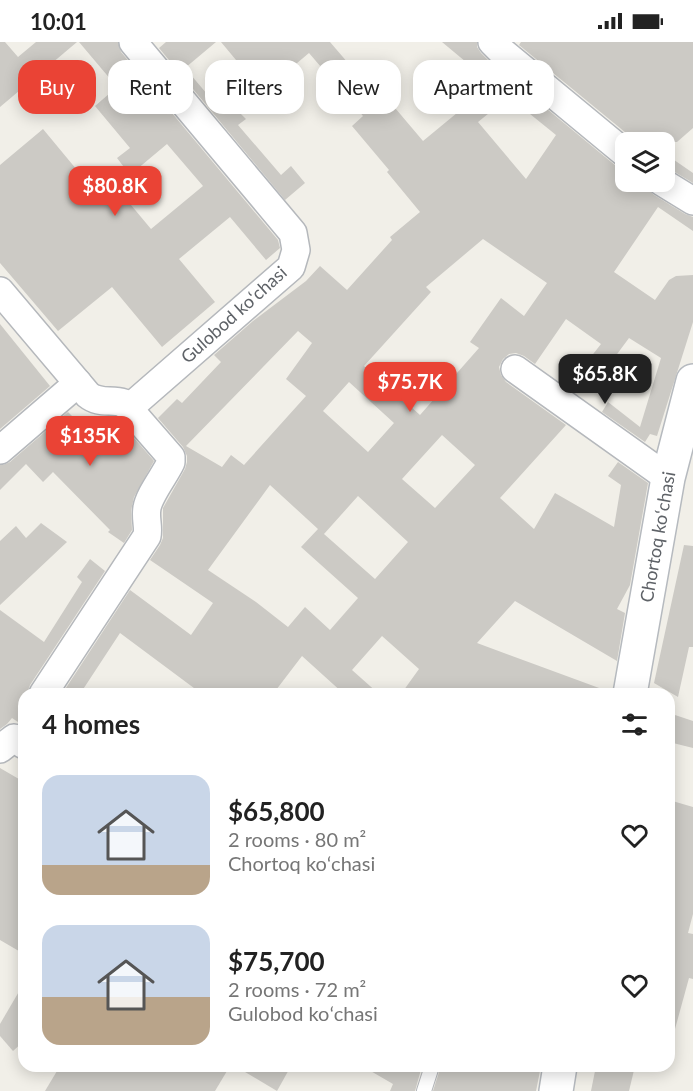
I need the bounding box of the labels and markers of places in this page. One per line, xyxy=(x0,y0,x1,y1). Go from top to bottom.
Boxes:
pin: $80.8K xyxy=(66,166,164,217)
pin: $65.8K xyxy=(556,354,654,405)
pin: $75.7K xyxy=(361,362,459,413)
pin: $135K xyxy=(48,416,132,467)

